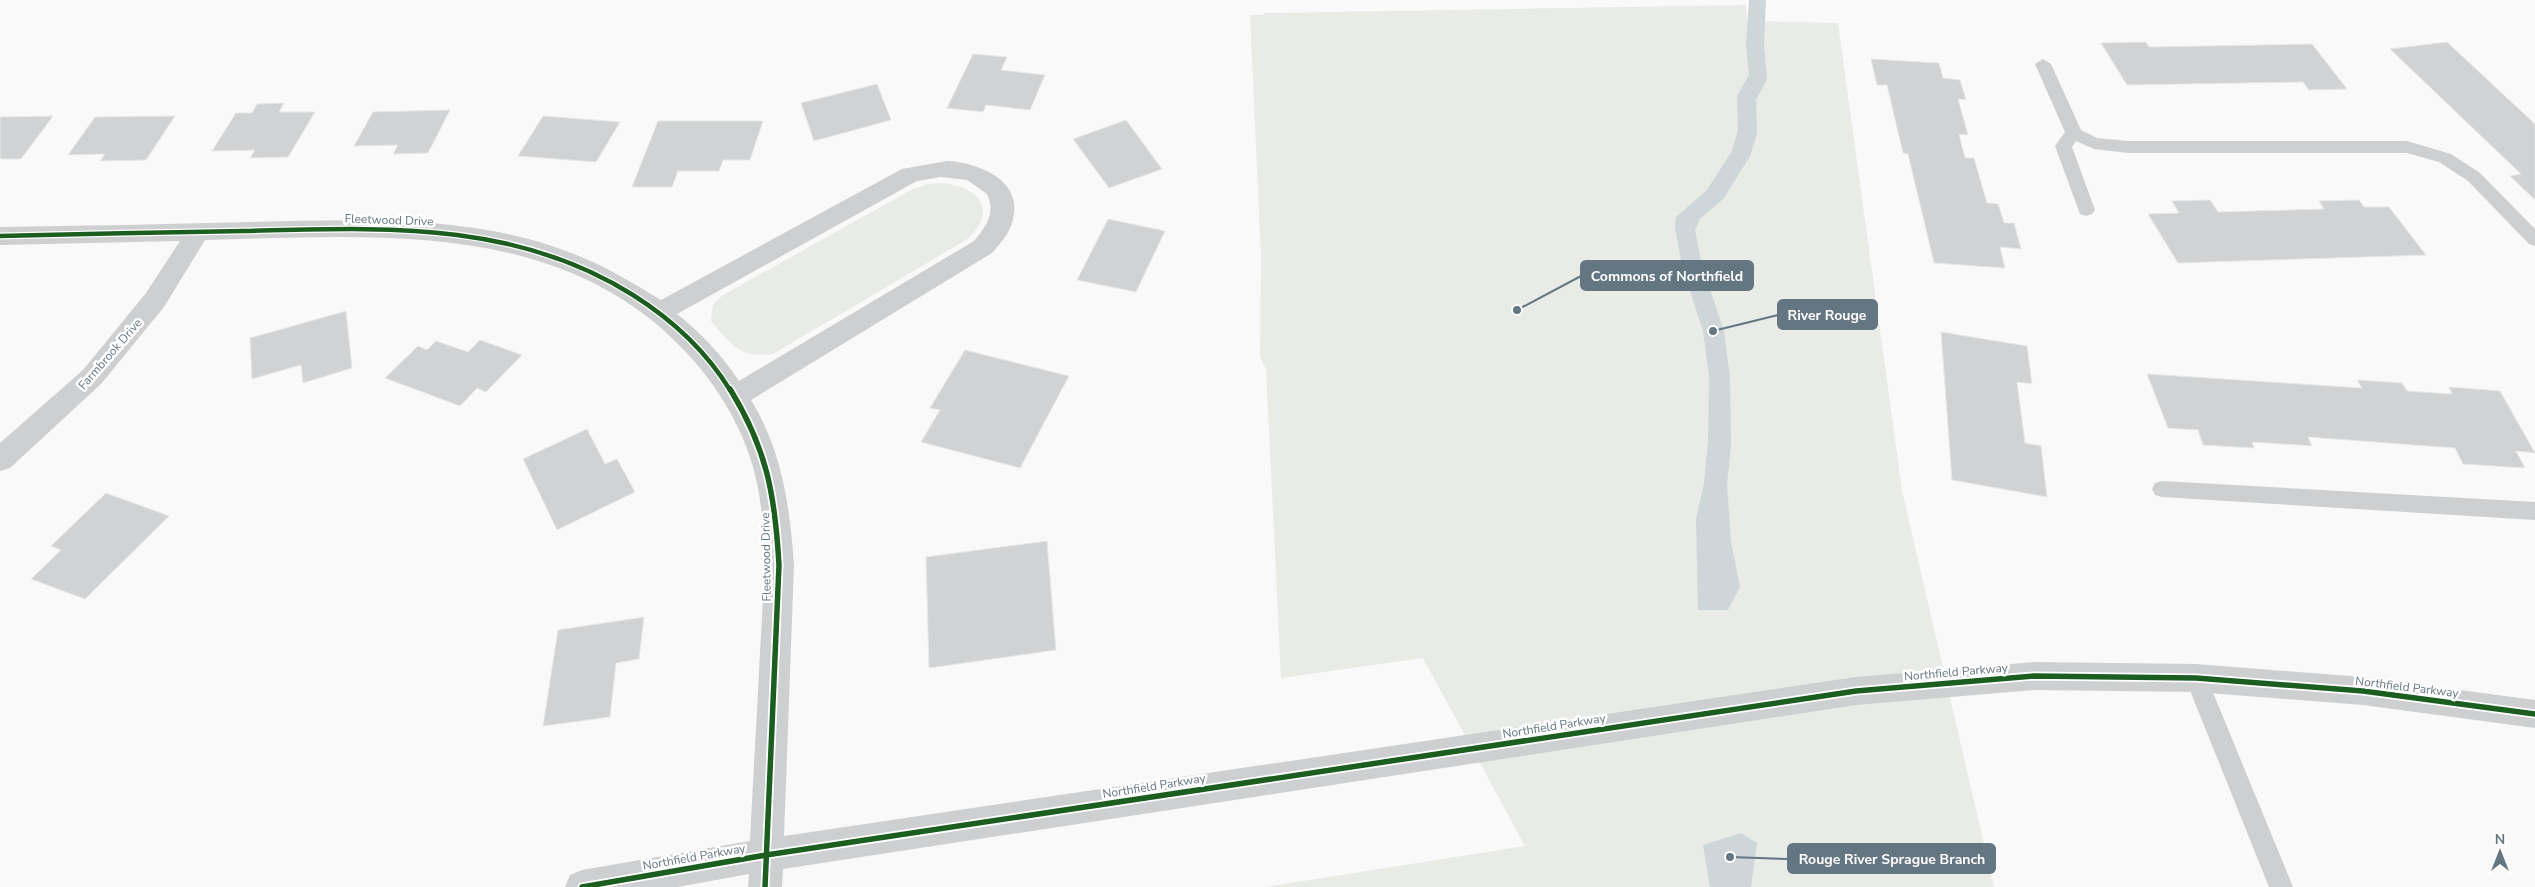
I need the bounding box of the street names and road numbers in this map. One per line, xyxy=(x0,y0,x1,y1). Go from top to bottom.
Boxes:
street label: Fleetwood Drive xyxy=(344,210,434,230)
street label: Farmbrook Drive xyxy=(75,315,145,393)
street label: Fleetwood Drive xyxy=(757,512,775,602)
street label: Northfield Parkway xyxy=(1903,659,2009,685)
street label: Northfield Parkway xyxy=(2354,673,2460,701)
street label: Northfield Parkway xyxy=(1501,710,1607,742)
street label: Northfield Parkway xyxy=(1101,770,1207,802)
street label: Northfield Parkway xyxy=(641,840,747,874)

